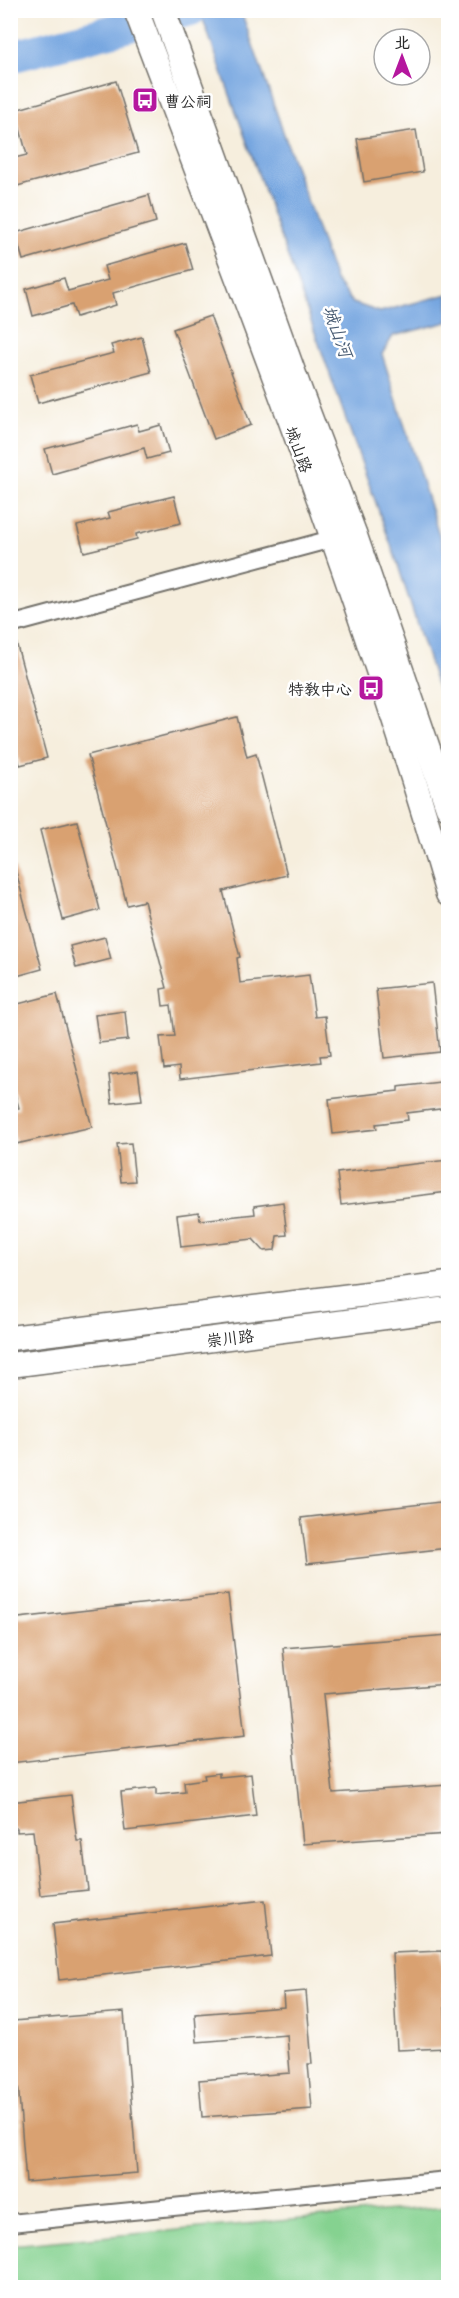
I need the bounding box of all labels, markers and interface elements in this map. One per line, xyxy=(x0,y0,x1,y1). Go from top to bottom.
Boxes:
north arrow xyxy=(372,27,432,87)
text: 北 xyxy=(394,29,410,53)
bus stop icon: 曹公祠 xyxy=(130,85,160,115)
place label: 曹公祠 xyxy=(164,88,212,112)
water label: 城山河 xyxy=(317,301,362,364)
street label: 城山路 xyxy=(281,422,319,476)
bus stop icon: 特教中心 xyxy=(356,673,386,703)
place label: 特教中心 xyxy=(288,676,352,700)
street label: 崇川路 xyxy=(205,1322,255,1352)

